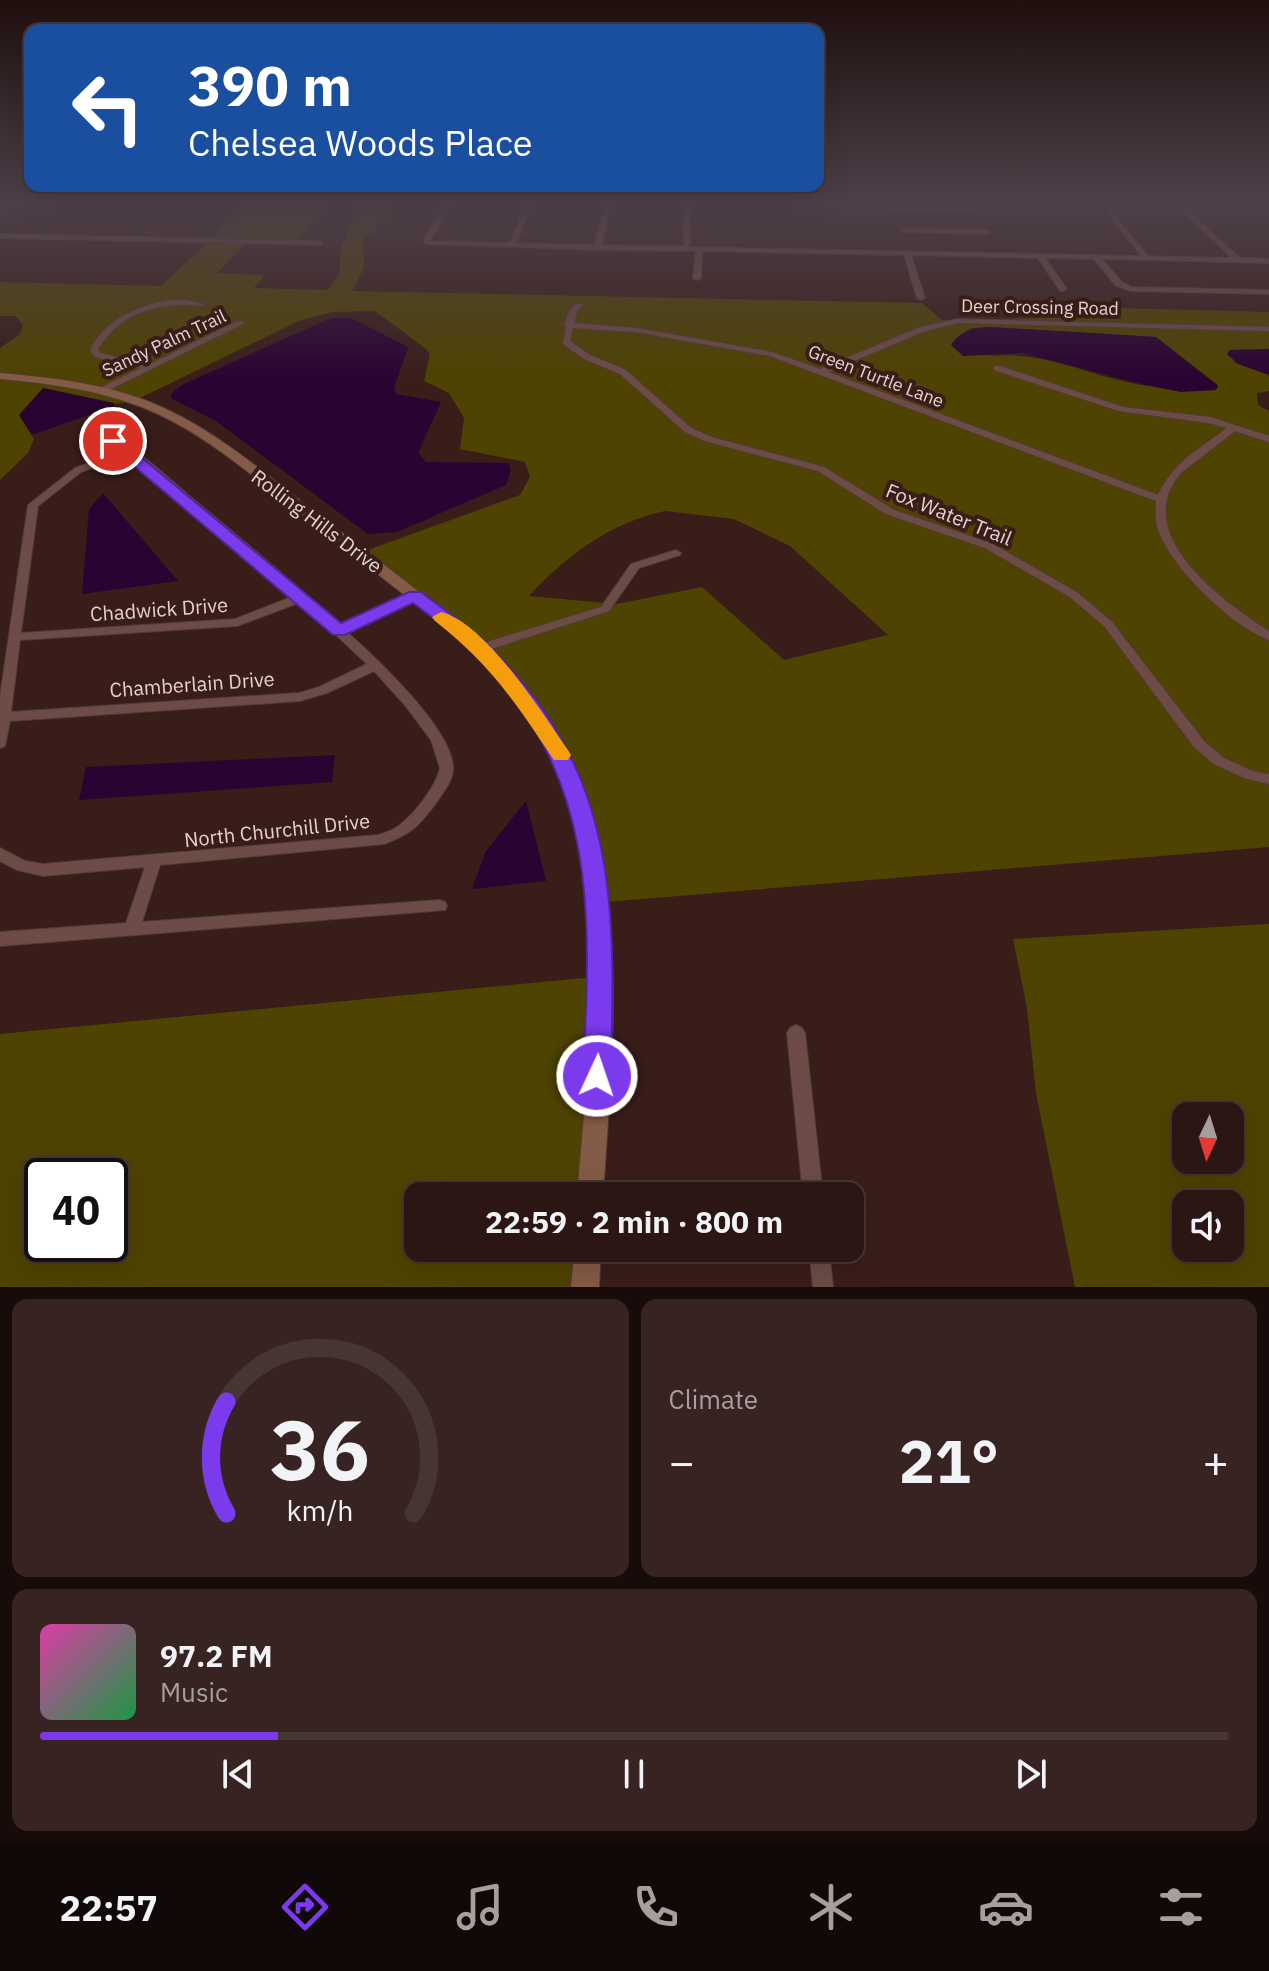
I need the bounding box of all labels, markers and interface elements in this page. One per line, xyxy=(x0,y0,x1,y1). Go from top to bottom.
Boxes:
text: 390 m xyxy=(188,49,352,121)
icon: left xyxy=(56,56,160,160)
text: Chelsea Woods Place xyxy=(188,119,533,166)
street label: Deer Crossing Road xyxy=(961,294,1119,320)
street label: Sandy Palm Trail xyxy=(98,304,230,382)
street label: Green Turtle Lane xyxy=(805,340,947,413)
pin xyxy=(79,407,147,475)
icon: arrive xyxy=(91,419,135,463)
street label: Rolling Hills Drive xyxy=(246,463,388,579)
street label: Fox Water Trail xyxy=(882,476,1016,552)
street label: Chadwick Drive xyxy=(89,591,229,627)
street label: Chamberlain Drive xyxy=(109,665,275,703)
street label: North Churchill Drive xyxy=(183,807,371,853)
position arrow xyxy=(555,1034,639,1118)
north arrow xyxy=(1172,1102,1244,1174)
map controls xyxy=(1172,1102,1244,1262)
speed limit sign: 40 xyxy=(24,1158,128,1262)
button: sound xyxy=(1172,1190,1244,1262)
text: 22:59 · 2 min · 800 m xyxy=(485,1202,783,1241)
text: Climate xyxy=(669,1382,758,1416)
text: 36 xyxy=(270,1395,370,1503)
text: 21° xyxy=(899,1421,999,1500)
text: − xyxy=(669,1433,695,1490)
text: + xyxy=(1203,1433,1229,1490)
text: km/h xyxy=(287,1492,354,1529)
text: 97.2 FM xyxy=(160,1636,273,1675)
text: Music xyxy=(160,1675,228,1709)
icon: previous xyxy=(216,1752,260,1796)
icon: pause xyxy=(612,1752,656,1796)
icon: next xyxy=(1009,1752,1053,1796)
icon: directions xyxy=(277,1879,333,1935)
icon: music xyxy=(452,1879,508,1935)
icon: phone xyxy=(628,1879,684,1935)
icon: climate xyxy=(803,1879,859,1935)
icon: car xyxy=(978,1879,1034,1935)
icon: filters xyxy=(1153,1879,1209,1935)
text: 22:57 xyxy=(60,1884,158,1931)

